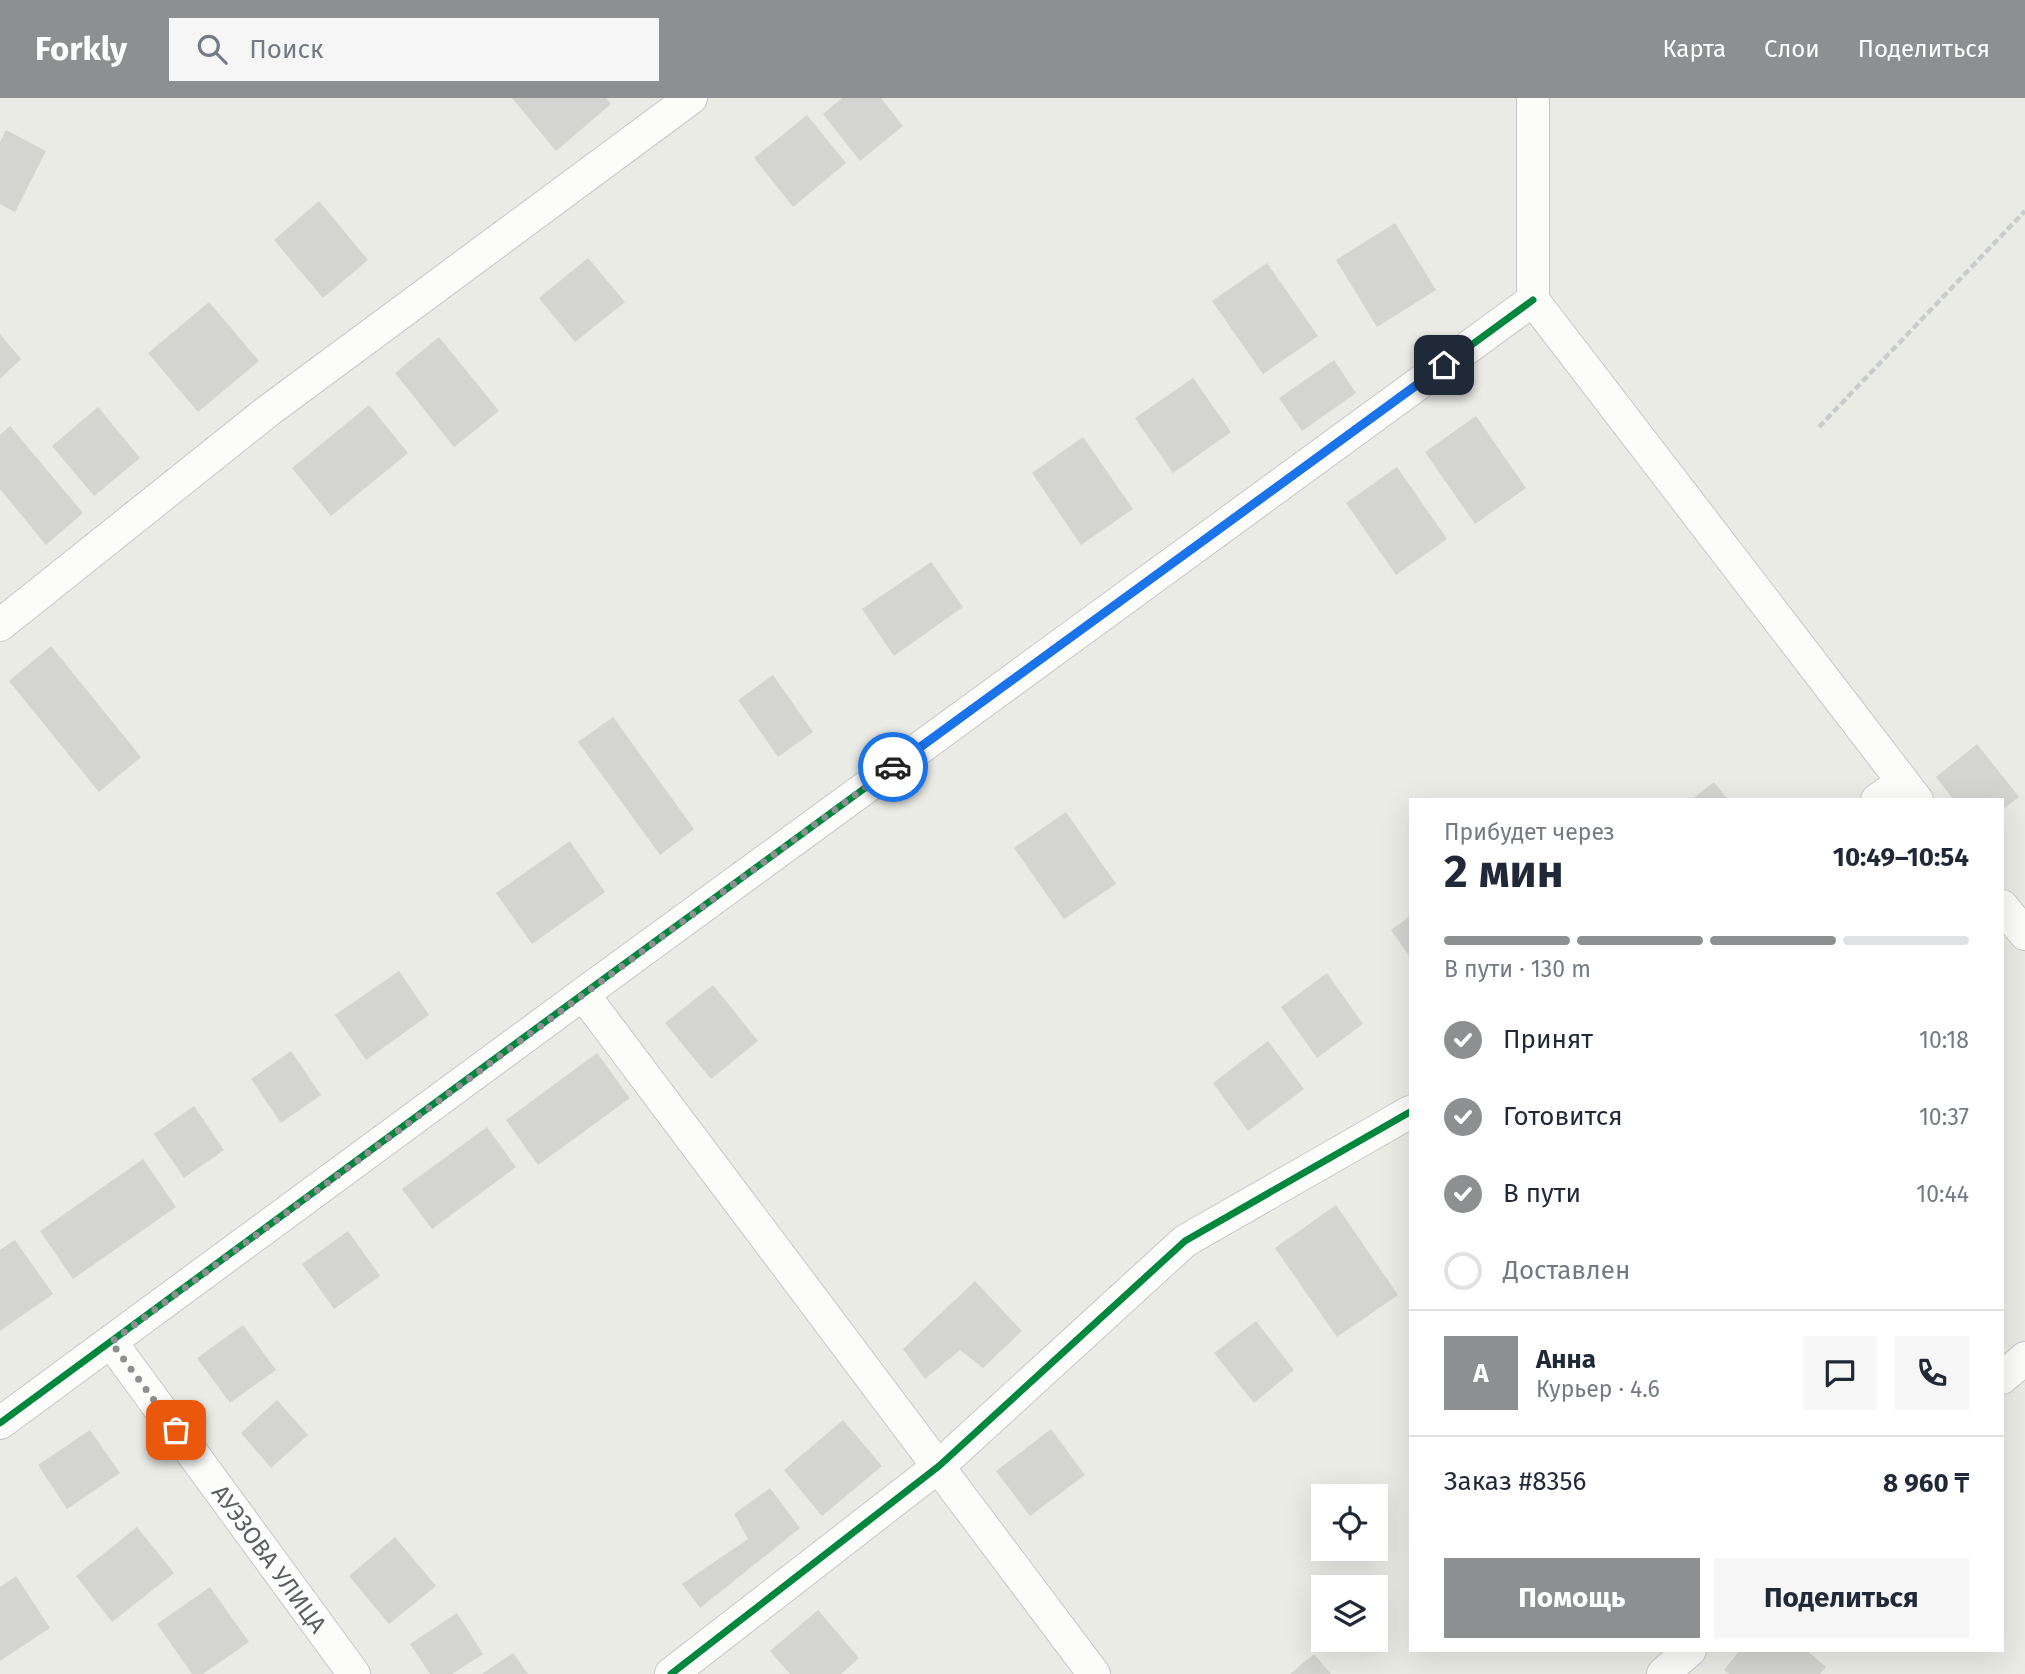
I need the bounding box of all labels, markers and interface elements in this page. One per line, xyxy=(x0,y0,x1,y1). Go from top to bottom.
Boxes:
search box xyxy=(169,18,659,81)
text: Forkly xyxy=(35,29,127,69)
icon: search xyxy=(193,30,231,68)
text: Поиск xyxy=(249,34,323,65)
text: Карта xyxy=(1662,35,1726,63)
text: Слои xyxy=(1764,35,1820,63)
text: Поделиться xyxy=(1858,35,1990,63)
pin xyxy=(1414,335,1474,395)
icon: home xyxy=(1425,346,1463,384)
courier xyxy=(858,732,928,802)
icon: car xyxy=(874,748,912,786)
text: Прибудет через xyxy=(1444,818,1615,846)
text: 10:49–10:54 xyxy=(1833,842,1969,873)
text: 2 мин xyxy=(1444,844,1564,899)
text: В пути · 130 m xyxy=(1444,955,1591,983)
icon: check xyxy=(1444,1021,1482,1059)
text: Принят xyxy=(1503,1024,1593,1055)
text: 10:18 xyxy=(1919,1026,1969,1054)
icon: check xyxy=(1444,1098,1482,1136)
text: Готовится xyxy=(1503,1101,1623,1132)
text: 10:37 xyxy=(1919,1103,1969,1131)
icon: check xyxy=(1444,1175,1482,1213)
text: В пути xyxy=(1503,1178,1581,1209)
text: 10:44 xyxy=(1916,1180,1969,1208)
text: Доставлен xyxy=(1503,1255,1630,1286)
button: chat xyxy=(1803,1336,1877,1410)
button: phone xyxy=(1895,1336,1969,1410)
text: Анна xyxy=(1536,1344,1596,1375)
text: А xyxy=(1473,1358,1489,1389)
text: Курьер · 4.6 xyxy=(1536,1375,1660,1403)
pin xyxy=(146,1400,206,1460)
icon: bag xyxy=(157,1411,195,1449)
text: Заказ #8356 xyxy=(1444,1466,1586,1497)
text: 8 960 ₸ xyxy=(1883,1468,1969,1499)
street label: АУЭЗОВА УЛИЦА xyxy=(206,1480,332,1639)
map controls xyxy=(1311,1484,1388,1652)
button: locate xyxy=(1311,1484,1388,1561)
button: Помощь xyxy=(1444,1558,1700,1638)
button: Поделиться xyxy=(1714,1558,1969,1638)
button: layers xyxy=(1311,1575,1388,1652)

